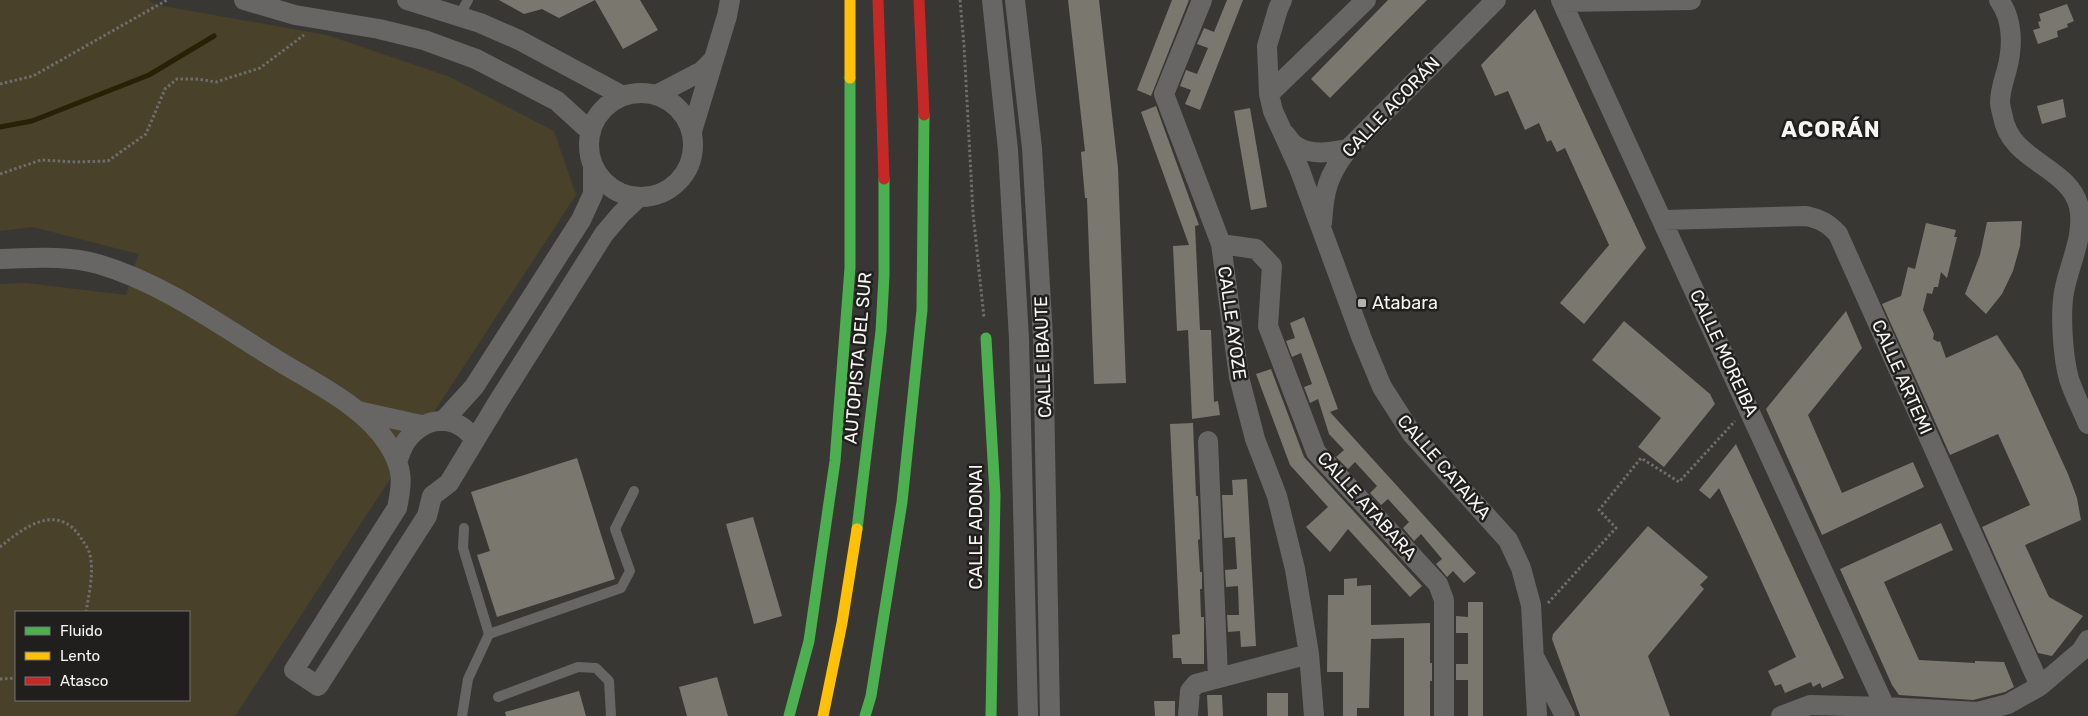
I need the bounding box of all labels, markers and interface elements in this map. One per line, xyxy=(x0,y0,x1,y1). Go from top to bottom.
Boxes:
street label: CALLE ACORÁN xyxy=(1337,52,1445,162)
district label: ACORÁN xyxy=(1781,116,1881,143)
street label: CALLE AYOZE xyxy=(1213,265,1251,381)
street label: AUTOPISTA DEL SUR xyxy=(840,271,876,445)
street label: CALLE MOREIBA xyxy=(1685,286,1763,420)
place label: Atabara xyxy=(1372,292,1438,314)
street label: CALLE IBAUTE xyxy=(1030,296,1056,418)
marker: Atabara xyxy=(1356,297,1368,309)
street label: CALLE ARTEMI xyxy=(1867,316,1937,438)
street label: CALLE CATAIXA xyxy=(1393,410,1495,524)
street label: CALLE ATABARA xyxy=(1312,447,1422,565)
street label: CALLE ADONAI xyxy=(965,464,987,590)
legend xyxy=(15,611,190,701)
text: Fluido xyxy=(60,622,103,640)
text: Lento xyxy=(60,647,100,665)
text: Atasco xyxy=(60,672,108,690)

